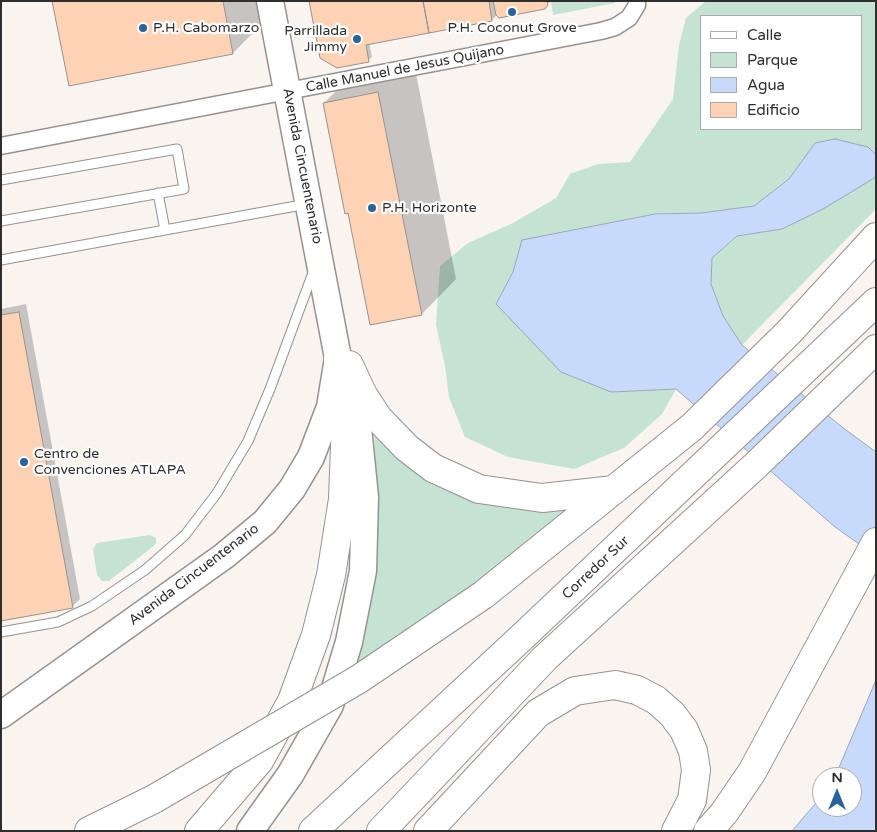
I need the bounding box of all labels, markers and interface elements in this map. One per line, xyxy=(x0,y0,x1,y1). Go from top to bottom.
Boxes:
marker: P.H. Coconut Grove xyxy=(506,6,518,18)
legend xyxy=(700,15,862,130)
place label: P.H. Cabomarzo xyxy=(153,20,259,36)
place label: P.H. Coconut Grove xyxy=(447,20,577,36)
marker: P.H. Cabomarzo xyxy=(137,22,149,34)
place label: Parrillada Jimmy xyxy=(284,23,347,56)
text: Calle xyxy=(747,26,782,44)
marker: Parrillada Jimmy xyxy=(351,33,363,45)
street label: Calle Manuel de Jesus Quijano xyxy=(304,42,506,96)
text: Parque xyxy=(747,51,798,69)
text: Agua xyxy=(747,76,785,94)
street label: Avenida Cincuentenario xyxy=(279,87,325,245)
text: Edificio xyxy=(747,101,800,119)
place label: P.H. Horizonte xyxy=(382,200,477,216)
marker: P.H. Horizonte xyxy=(366,202,378,214)
place label: Centro de Convenciones ATLAPA xyxy=(34,446,186,478)
marker: Centro de Convenciones ATLAPA xyxy=(18,456,30,468)
street label: Avenida Cincuentenario xyxy=(126,521,262,629)
street label: Corredor Sur xyxy=(559,533,633,603)
north arrow xyxy=(812,767,862,817)
text: N xyxy=(831,769,843,786)

